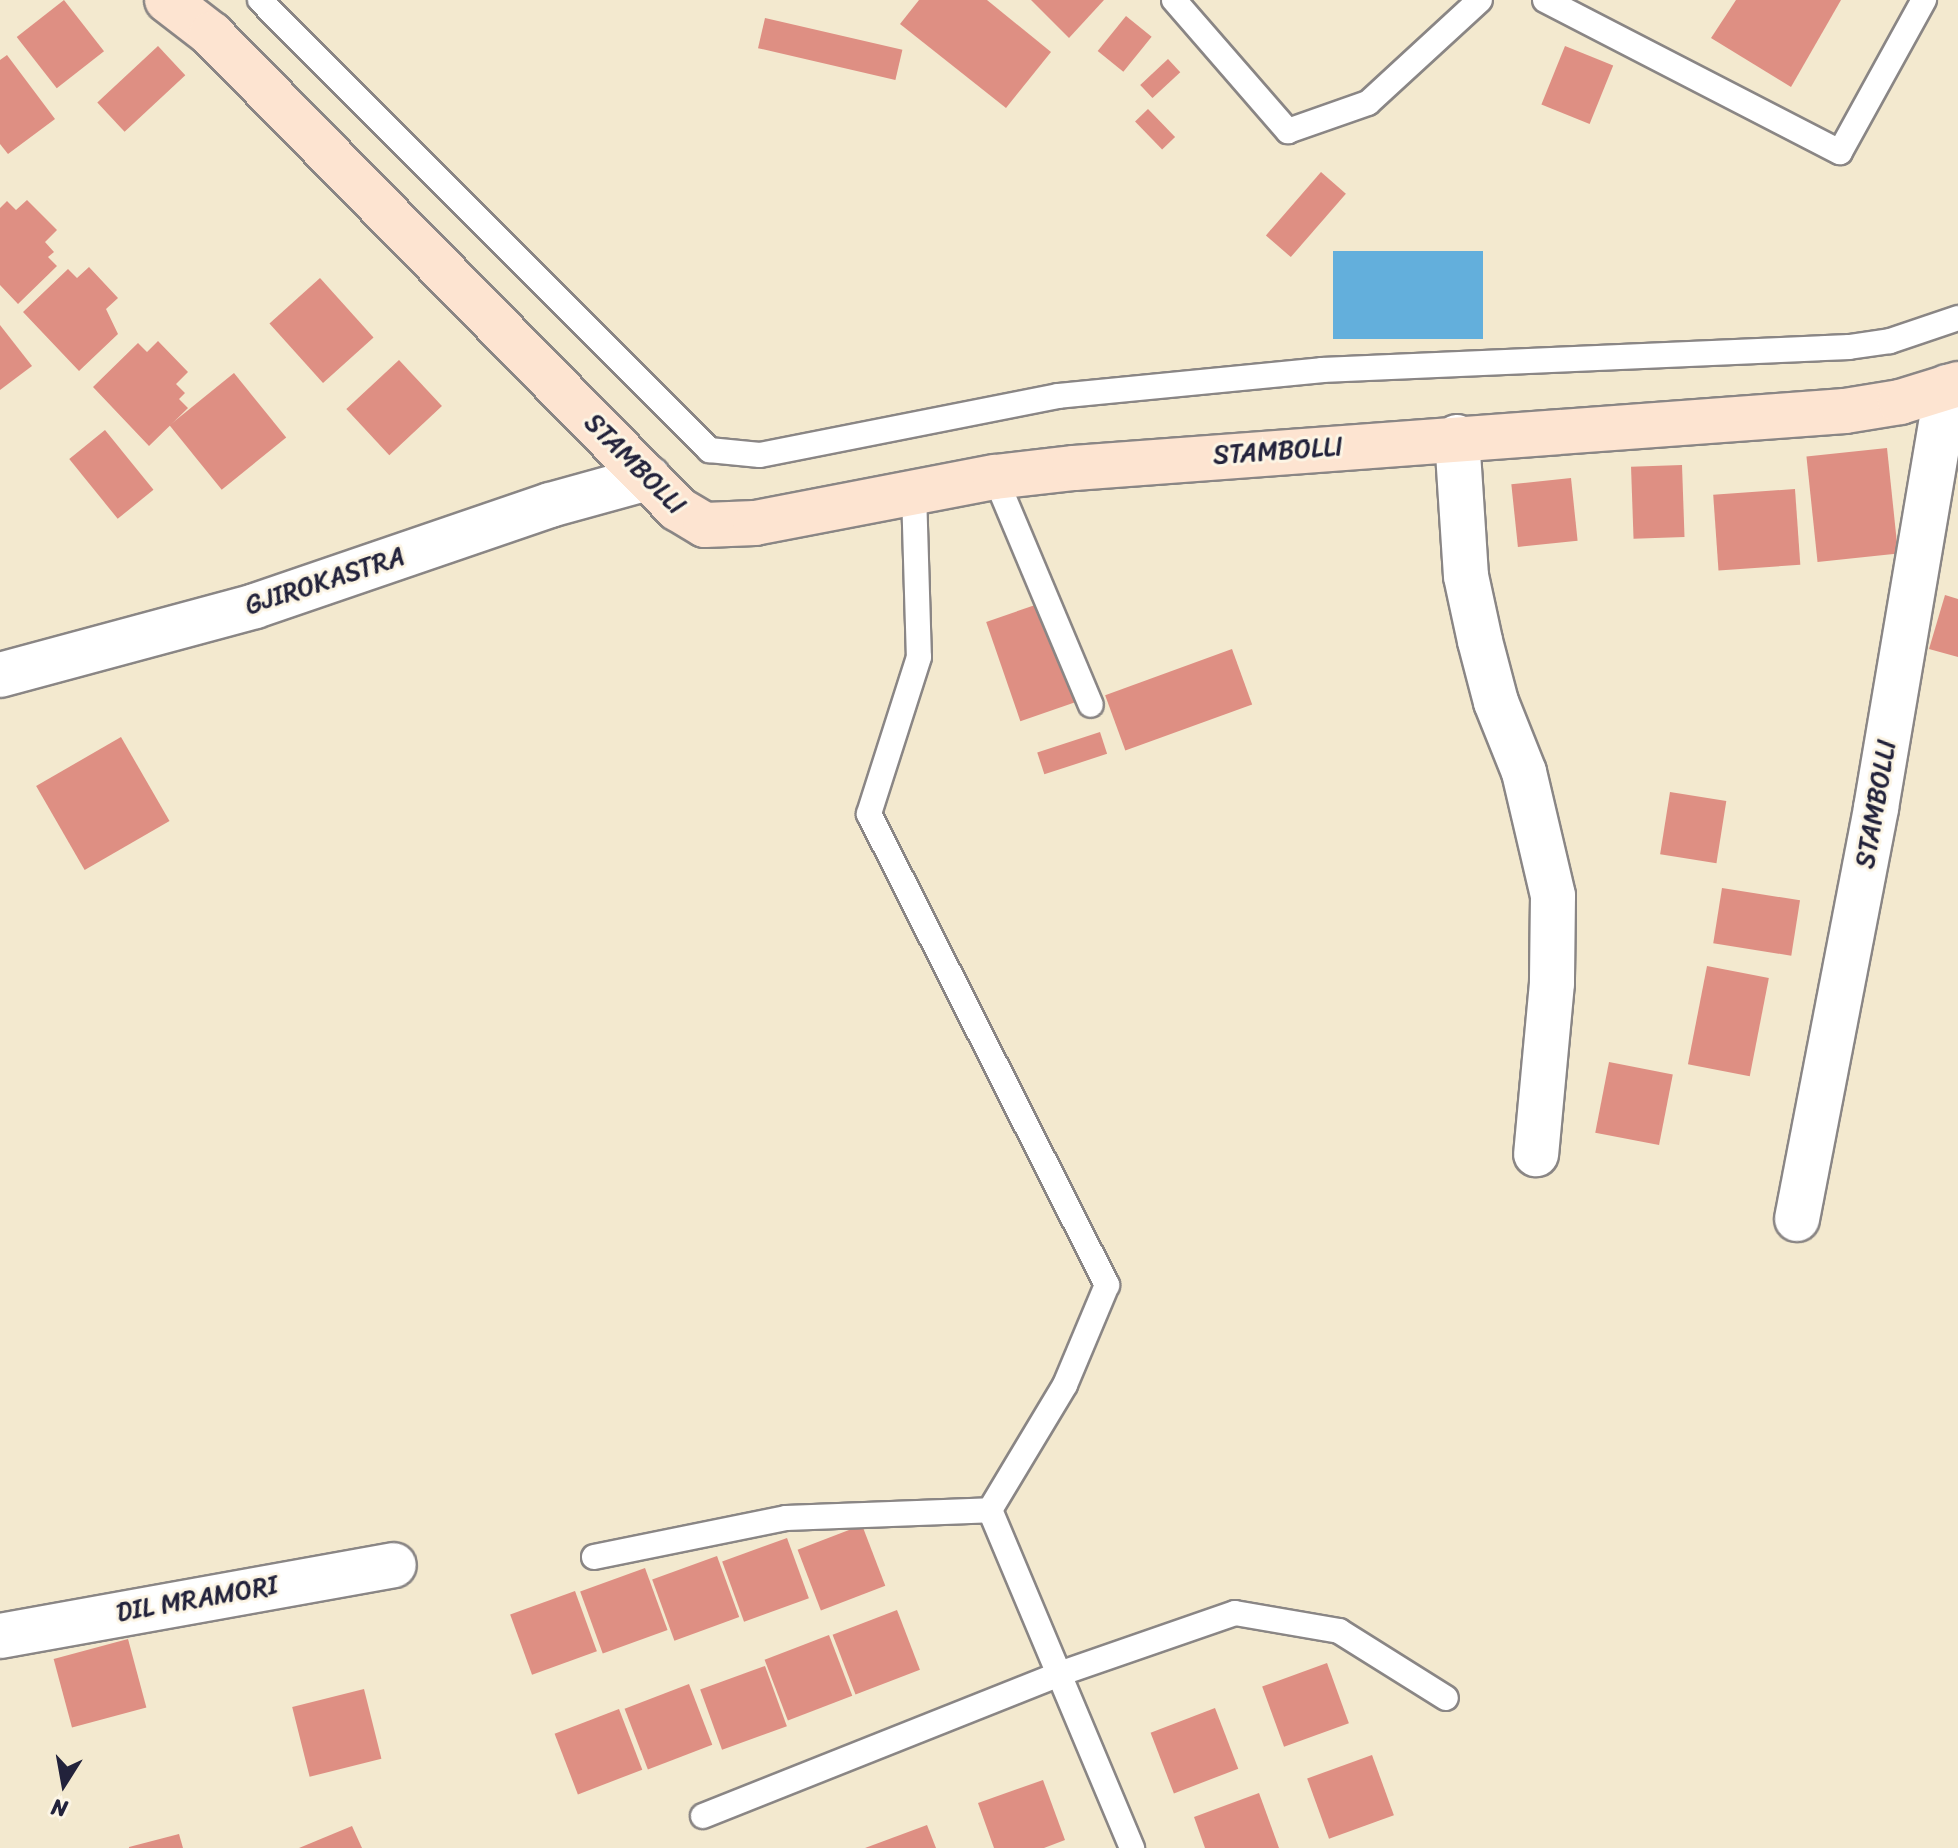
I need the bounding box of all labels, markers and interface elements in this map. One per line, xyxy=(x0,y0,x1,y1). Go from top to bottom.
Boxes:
street label: STAMBOLLI xyxy=(578,407,692,521)
street label: STAMBOLLI xyxy=(1212,431,1344,471)
street label: GJIROKASTRA xyxy=(241,541,409,621)
street label: STAMBOLLI xyxy=(1849,737,1903,871)
street label: DIL MRAMORI xyxy=(115,1570,279,1628)
north arrow xyxy=(24,1744,104,1824)
text: N xyxy=(48,1787,71,1829)

